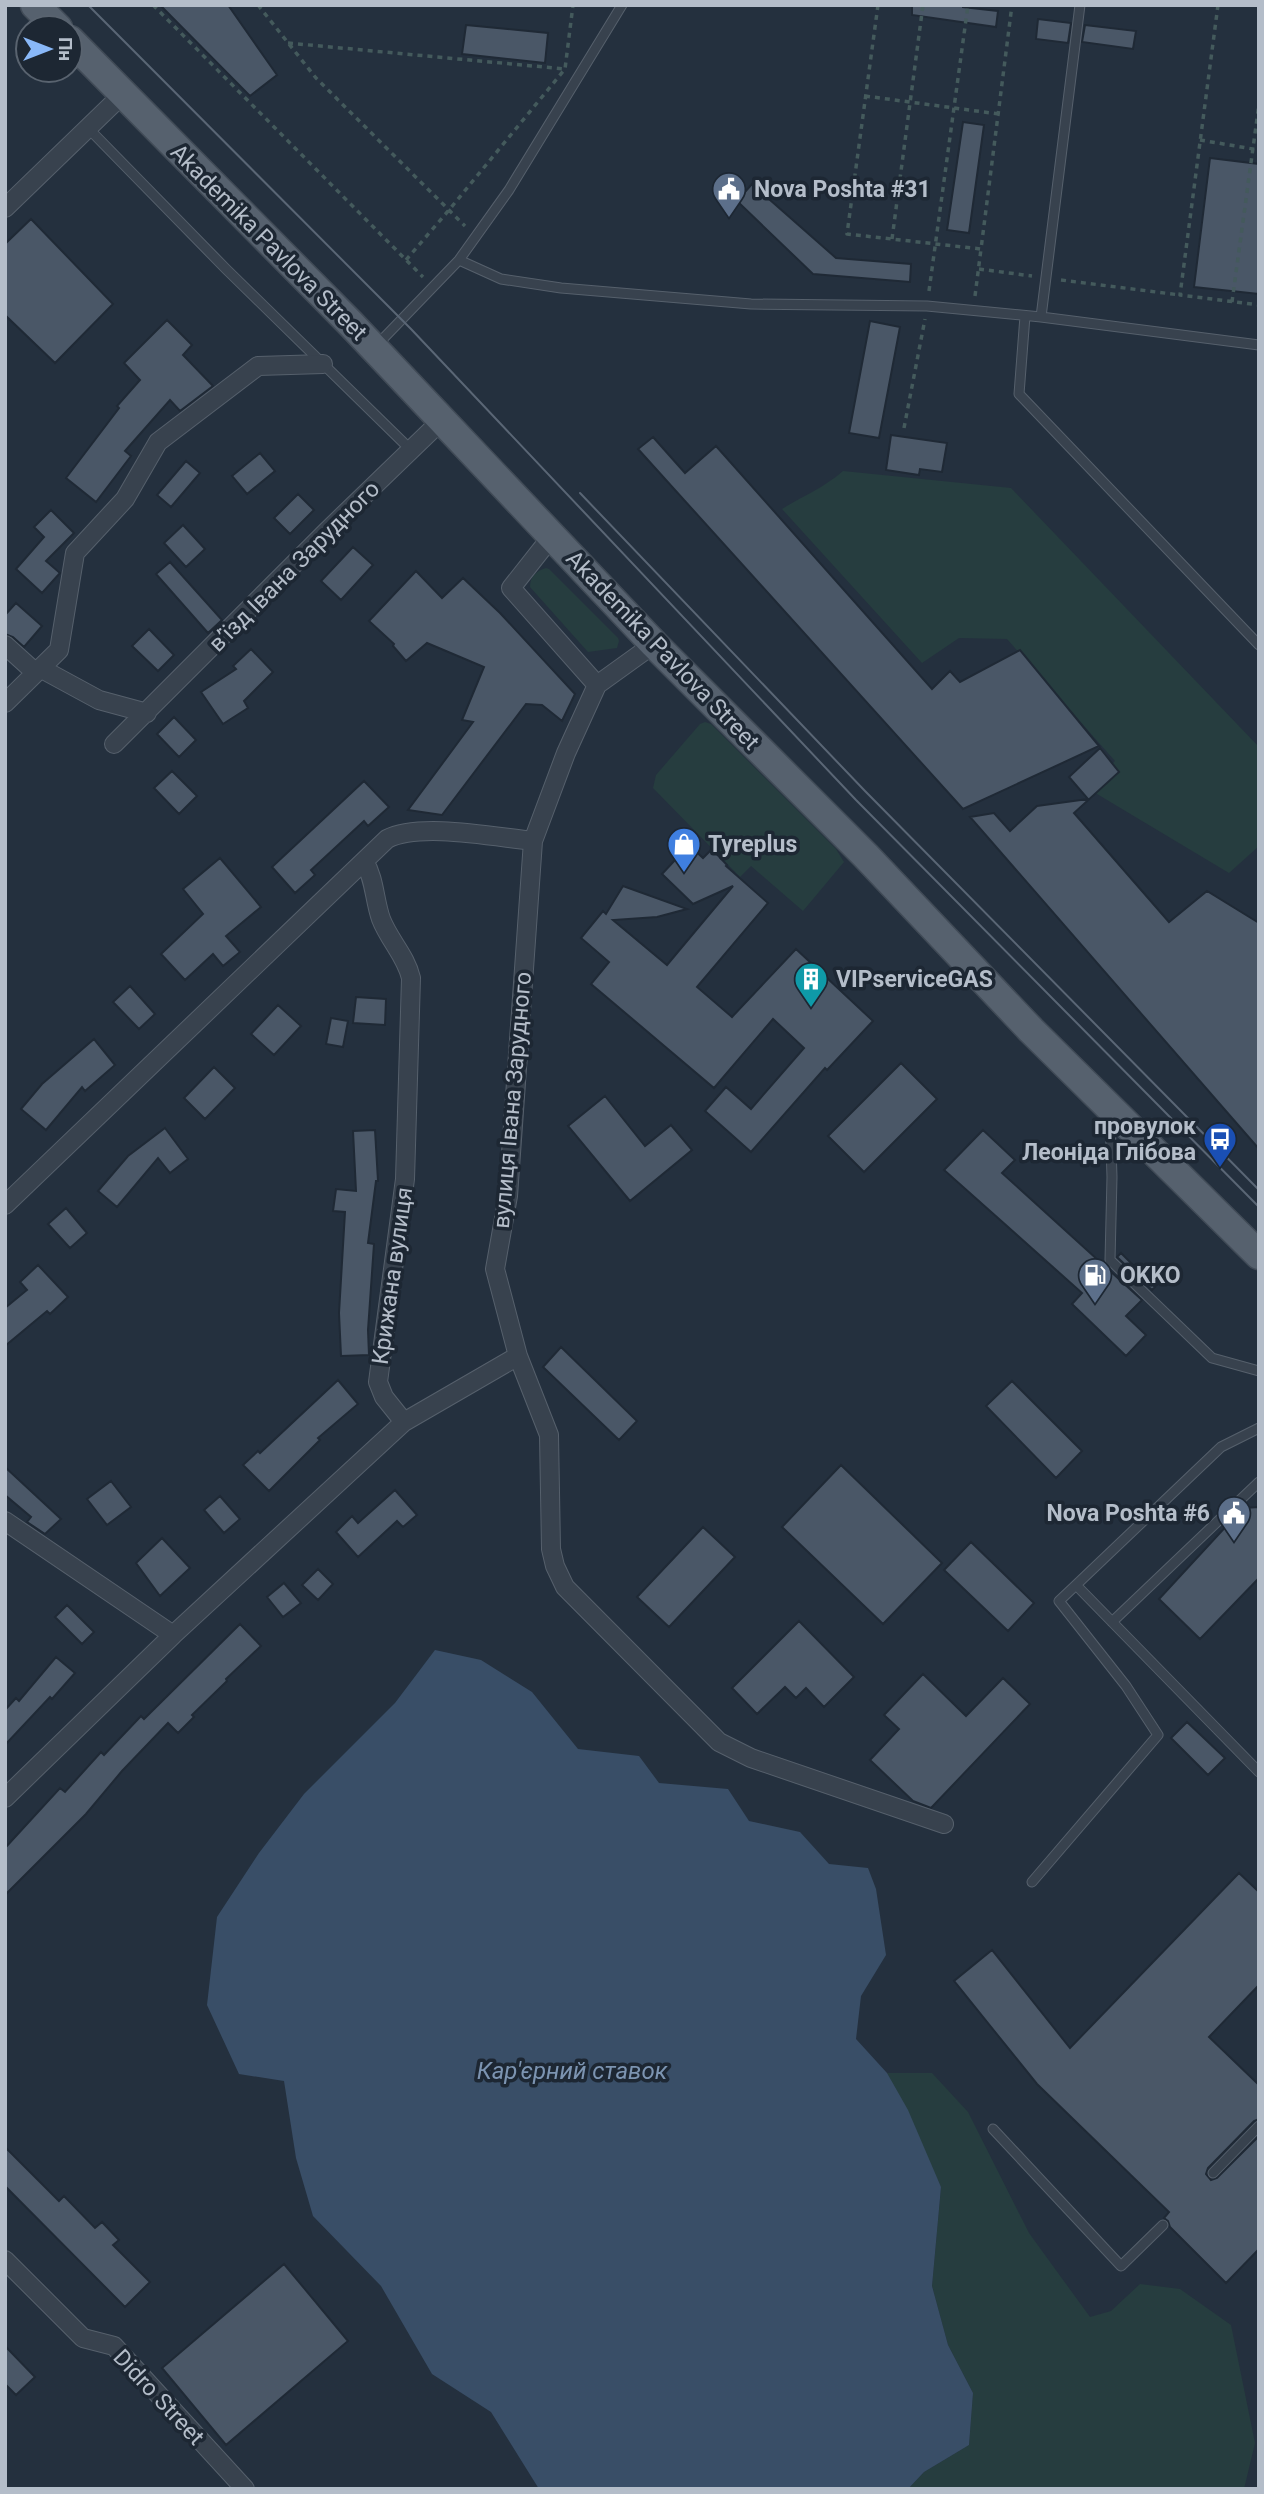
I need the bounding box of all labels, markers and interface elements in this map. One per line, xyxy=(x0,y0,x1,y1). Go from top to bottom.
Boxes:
north arrow xyxy=(14,14,84,84)
text: Пн xyxy=(54,37,77,61)
street label: Akademika Pavlova Street xyxy=(165,139,372,346)
public building icon: Nova Poshta #31 xyxy=(710,170,748,219)
place label: Nova Poshta #31 xyxy=(754,176,931,203)
street label: в’їзд Івана Зарудного xyxy=(203,475,385,657)
street label: Akademika Pavlova Street xyxy=(560,545,765,755)
shop icon: Tyreplus xyxy=(665,825,703,874)
place label: Tyreplus xyxy=(708,831,797,858)
building icon: VIPserviceGAS xyxy=(792,960,830,1009)
place label: VIPserviceGAS xyxy=(836,966,993,993)
street label: вулиця Івана Зарудного xyxy=(488,971,537,1230)
place label: провулок Леоніда Глібова xyxy=(1022,1113,1196,1166)
bus stop icon: провулок Леоніда Глібова xyxy=(1201,1120,1239,1169)
street label: Крижана вулиця xyxy=(367,1186,418,1366)
fuel station icon: OKKO xyxy=(1076,1256,1114,1305)
place label: OKKO xyxy=(1120,1262,1181,1289)
public building icon: Nova Poshta #6 xyxy=(1215,1494,1253,1543)
place label: Nova Poshta #6 xyxy=(1046,1500,1210,1527)
water label: Кар'єрний ставок xyxy=(477,2057,669,2085)
street label: Didro Street xyxy=(108,2344,210,2451)

